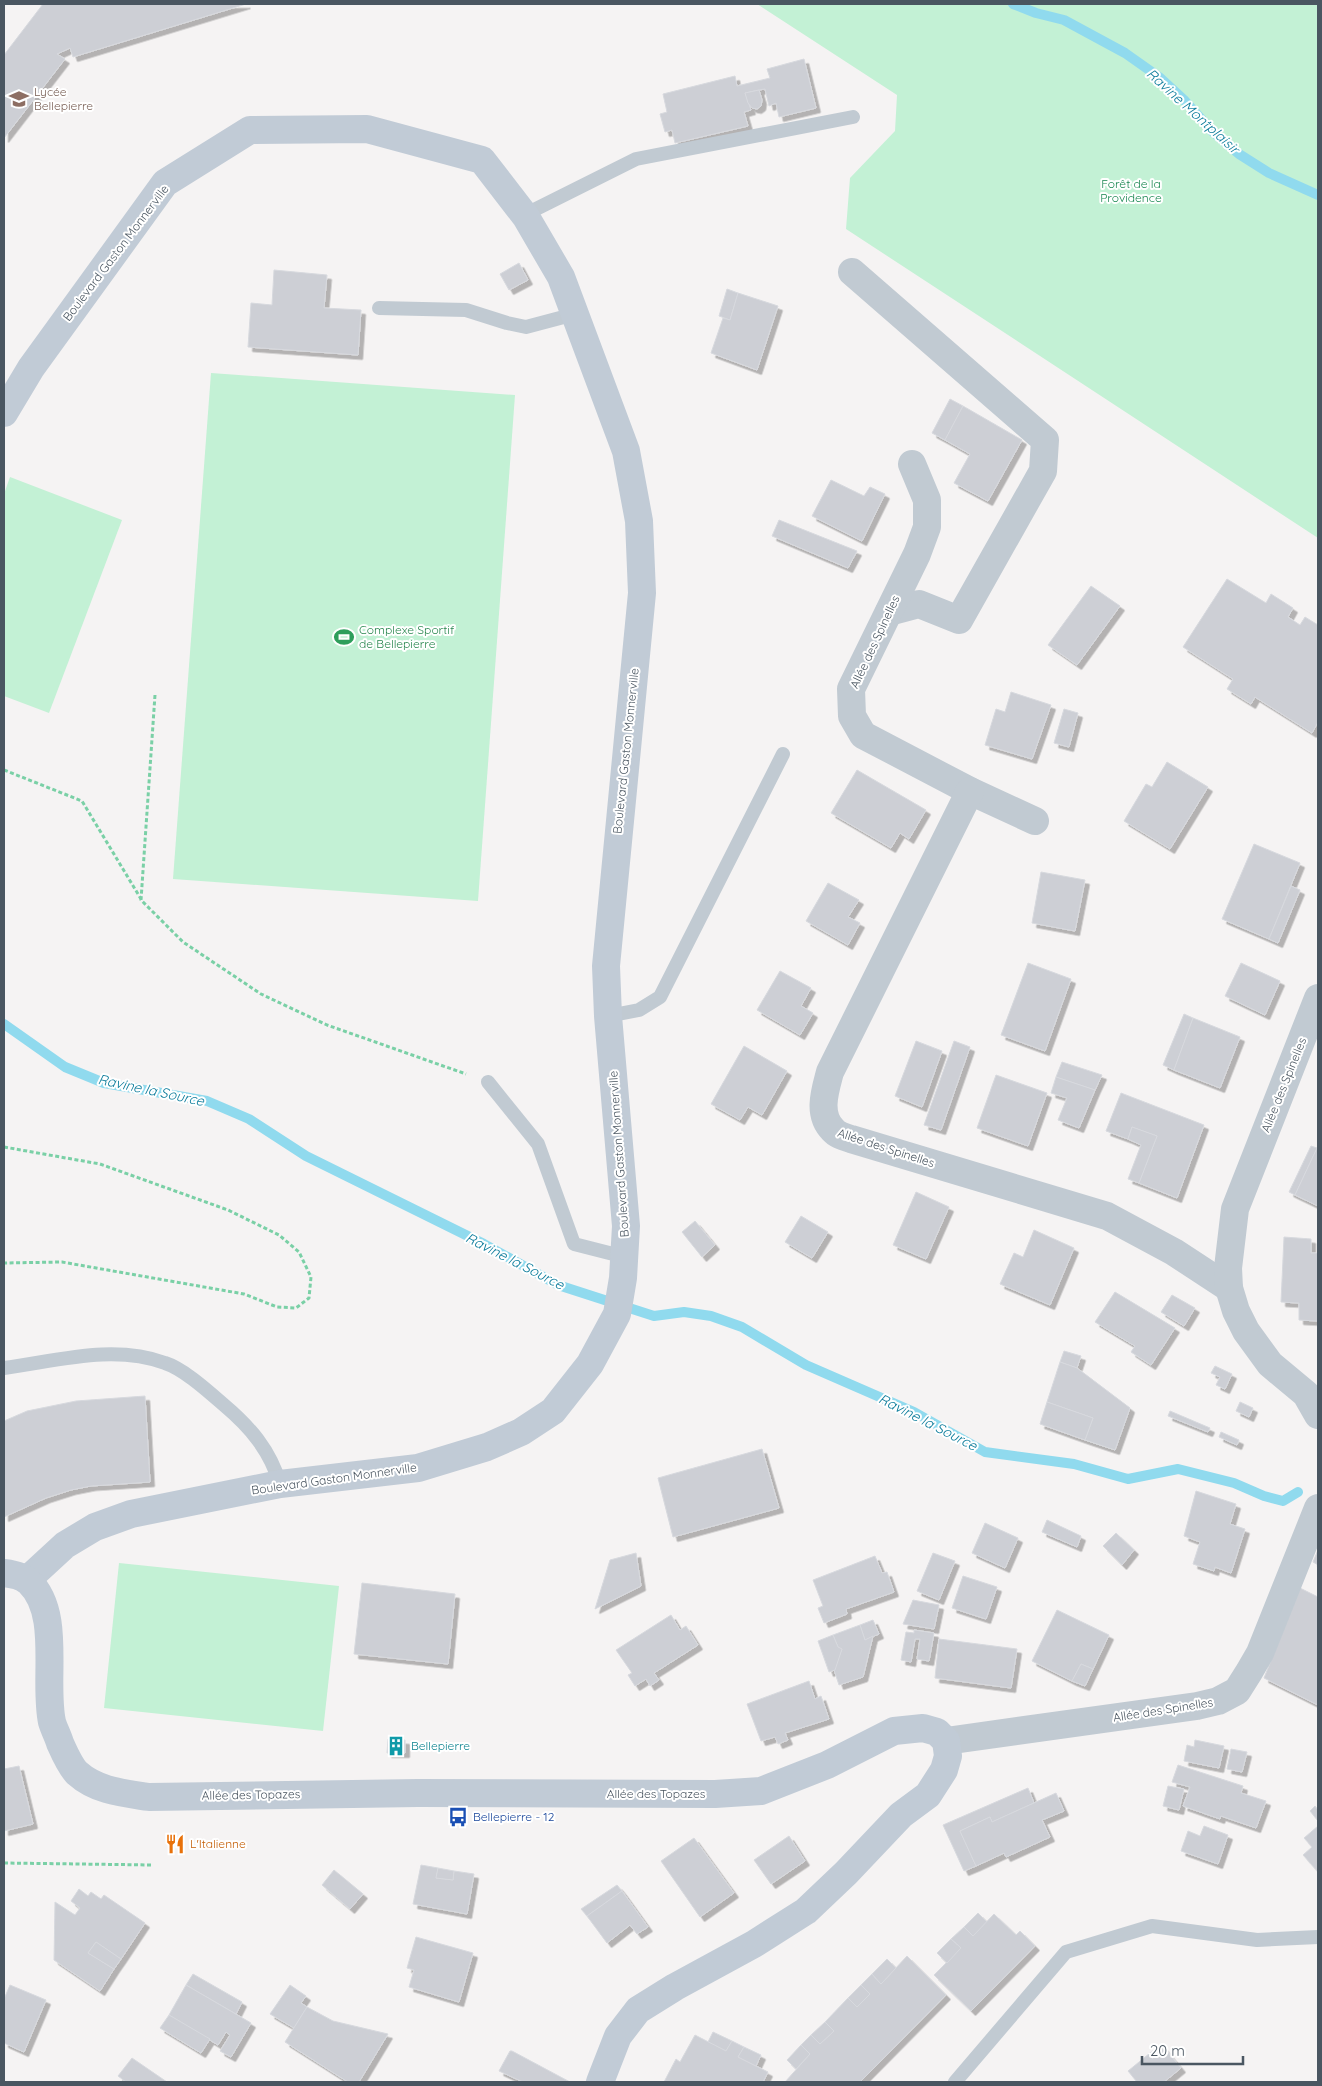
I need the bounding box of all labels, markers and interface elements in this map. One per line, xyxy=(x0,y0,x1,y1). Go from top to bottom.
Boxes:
water label: Ravine Montplaisir xyxy=(1143,64,1244,159)
place label: Lycée Bellepierre xyxy=(34,84,93,113)
school or university icon: Lycée Bellepierre xyxy=(8,88,30,110)
park label: Forêt de la Providence xyxy=(1100,176,1162,205)
street label: Boulevard Gaston Monnerville xyxy=(59,181,172,324)
street label: Allée des Spinelles xyxy=(846,592,903,691)
place label: Complexe Sportif de Bellepierre xyxy=(359,622,455,651)
sports icon: Complexe Sportif de Bellepierre xyxy=(333,626,355,648)
street label: Boulevard Gaston Monnerville xyxy=(609,667,642,835)
street label: Allée des Spinelles xyxy=(1258,1035,1310,1134)
water label: Ravine la Source xyxy=(96,1070,207,1110)
street label: Boulevard Gaston Monnerville xyxy=(605,1070,632,1238)
street label: Allée des Spinelles xyxy=(836,1125,937,1170)
water label: Ravine la Source xyxy=(463,1228,568,1294)
water label: Ravine la Source xyxy=(876,1389,981,1455)
street label: Boulevard Gaston Monnerville xyxy=(250,1459,418,1498)
street label: Allée des Spinelles xyxy=(1112,1694,1214,1725)
building icon: Bellepierre xyxy=(385,1735,407,1757)
place label: Bellepierre xyxy=(411,1738,470,1753)
street label: Allée des Topazes xyxy=(202,1786,301,1803)
street label: Allée des Topazes xyxy=(607,1786,706,1801)
bus stop icon: Bellepierre - 12 xyxy=(447,1806,469,1828)
place label: Bellepierre - 12 xyxy=(473,1809,555,1824)
restaurant icon: L'Italienne xyxy=(164,1833,186,1855)
place label: L'Italienne xyxy=(190,1836,246,1851)
scale bar xyxy=(1142,2034,1243,2066)
text: 20 m xyxy=(1150,2041,1185,2060)

